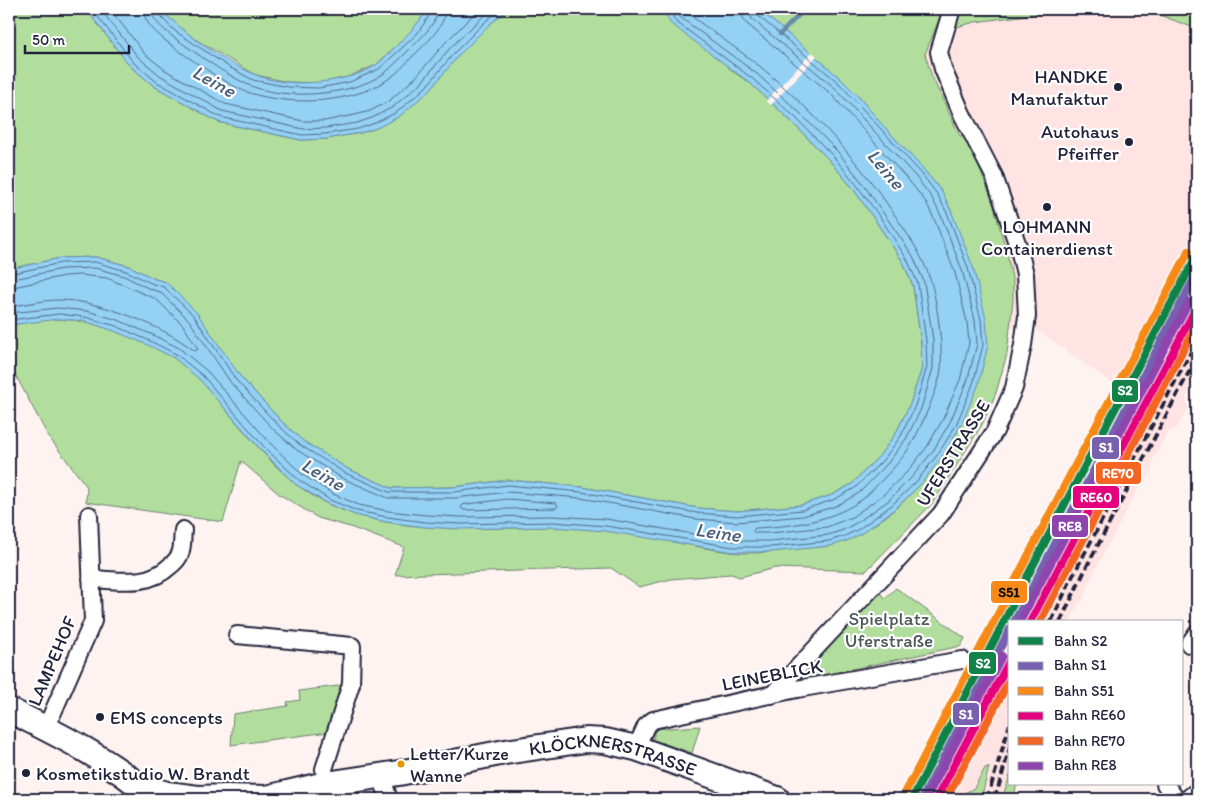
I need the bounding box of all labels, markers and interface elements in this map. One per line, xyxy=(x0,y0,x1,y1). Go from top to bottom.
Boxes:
scale bar xyxy=(25,22,129,54)
text: 50 m xyxy=(32,31,65,49)
water label: Leine xyxy=(188,59,241,103)
place label: HANDKE Manufaktur xyxy=(1010,65,1109,110)
marker: HANDKE Manufaktur xyxy=(1112,81,1124,93)
place label: Autohaus Pfeiffer xyxy=(1041,120,1120,165)
marker: Autohaus Pfeiffer xyxy=(1123,136,1135,148)
water label: Leine xyxy=(862,144,911,195)
marker: LOHMANN Containerdienst xyxy=(1041,201,1053,213)
place label: LOHMANN Containerdienst xyxy=(981,215,1113,260)
line badge: S2 xyxy=(1111,379,1139,403)
text: S2 xyxy=(1117,382,1133,399)
street label: UFERSTRASSE xyxy=(911,395,995,511)
line badge: S1 xyxy=(1091,436,1120,460)
text: S1 xyxy=(1099,439,1114,456)
water label: Leine xyxy=(297,452,350,496)
line badge: RE70 xyxy=(1095,461,1142,485)
text: RE70 xyxy=(1102,465,1134,482)
line badge: RE60 xyxy=(1072,485,1120,509)
text: RE60 xyxy=(1080,489,1112,506)
line badge: RE8 xyxy=(1051,514,1089,538)
water label: Leine xyxy=(694,517,744,547)
text: RE8 xyxy=(1058,518,1082,535)
line badge: S51 xyxy=(990,580,1028,604)
text: S51 xyxy=(998,584,1020,601)
park label: Spielplatz Uferstraße xyxy=(845,607,933,652)
street label: LAMPEHOF xyxy=(23,612,81,709)
legend xyxy=(1008,620,1184,786)
text: Bahn S2 xyxy=(1054,632,1107,650)
line badge: S2 xyxy=(968,651,997,675)
street label: LEINEBLICK xyxy=(720,654,825,696)
text: S2 xyxy=(975,655,991,672)
text: Bahn S1 xyxy=(1054,656,1106,674)
text: Bahn S51 xyxy=(1054,682,1114,700)
line badge: S1 xyxy=(952,702,980,726)
place label: EMS concepts xyxy=(110,706,223,729)
text: S1 xyxy=(959,706,974,723)
text: Bahn RE60 xyxy=(1054,706,1126,724)
marker: EMS concepts xyxy=(94,711,106,723)
street label: KLÖCKNERSTRASSE xyxy=(527,728,700,780)
text: Bahn RE70 xyxy=(1054,732,1125,750)
place label: Letter/Kurze Wanne xyxy=(410,743,509,787)
text: Bahn RE8 xyxy=(1054,756,1117,774)
marker: Letter/Kurze Wanne xyxy=(396,759,406,769)
place label: Kosmetikstudio W. Brandt xyxy=(36,762,250,785)
marker: Kosmetikstudio W. Brandt xyxy=(20,767,32,779)

